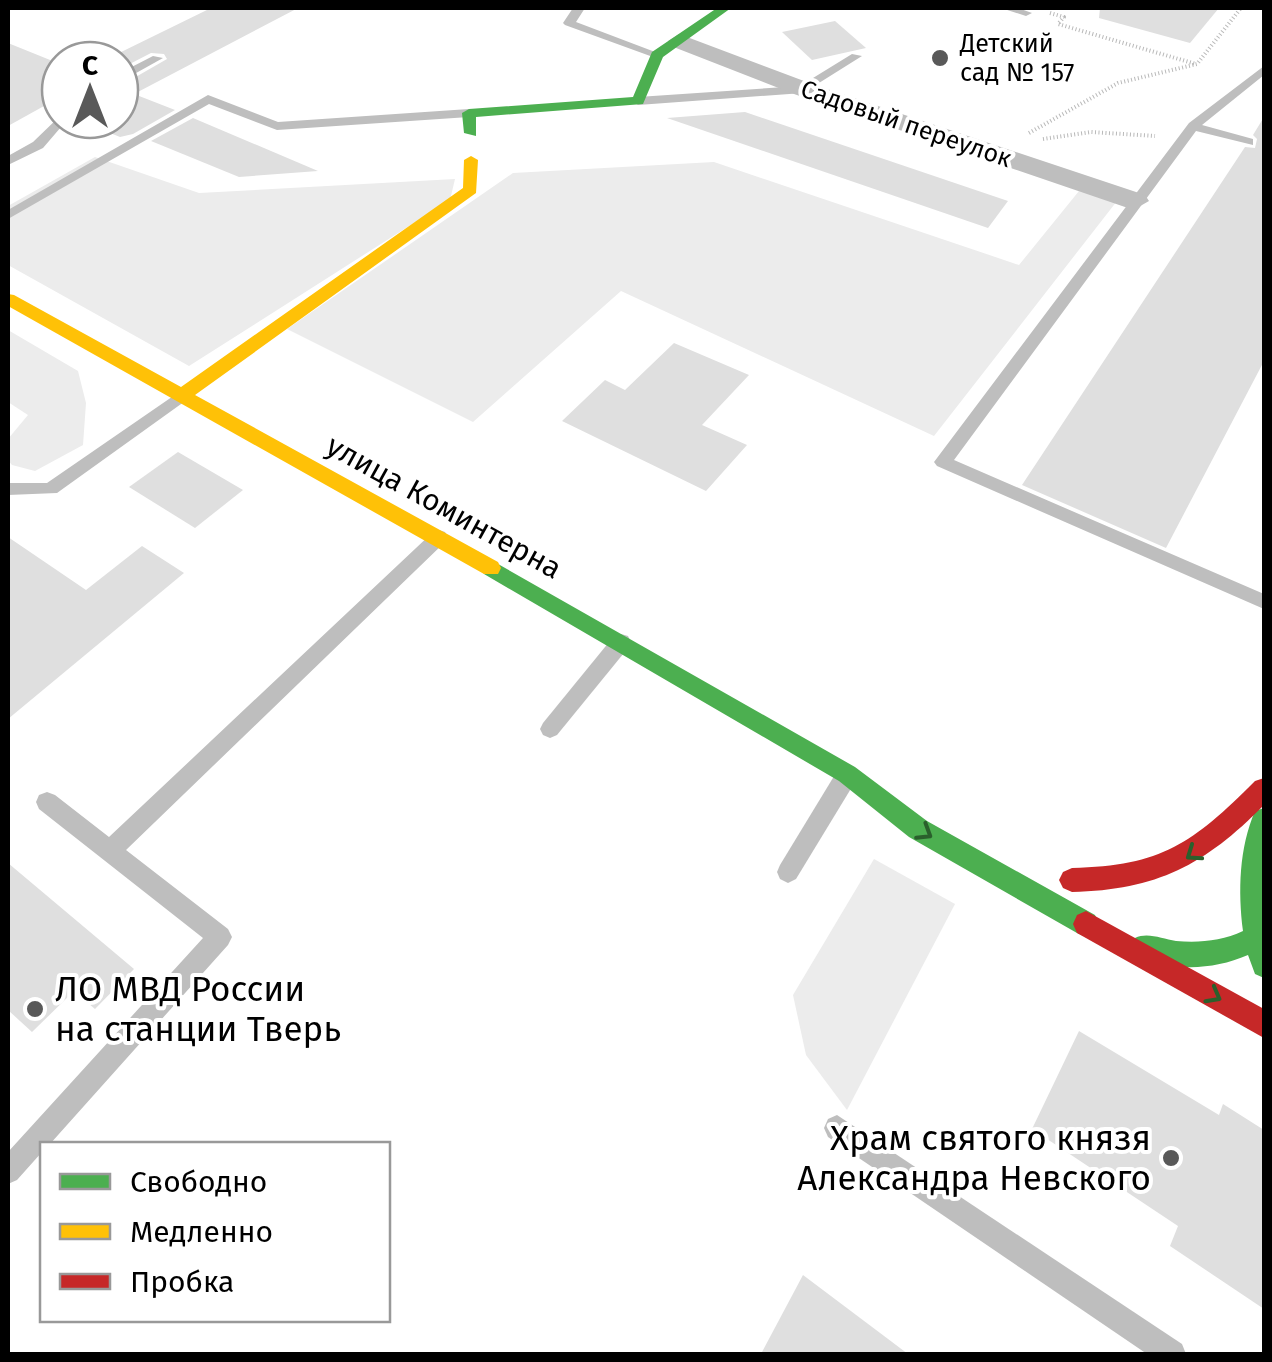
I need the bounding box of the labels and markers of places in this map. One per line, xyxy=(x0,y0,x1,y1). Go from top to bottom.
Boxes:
place label: Детский сад № 157 xyxy=(959,29,1074,88)
marker: Детский сад № 157 xyxy=(929,47,951,69)
place label: ЛО МВД России на станции Тверь xyxy=(55,968,341,1050)
marker: ЛО МВД России на станции Тверь xyxy=(24,998,46,1020)
place label: Храм святого князя Александра Невского xyxy=(797,1117,1151,1199)
marker: Храм святого князя Александра Невского xyxy=(1160,1147,1182,1169)

